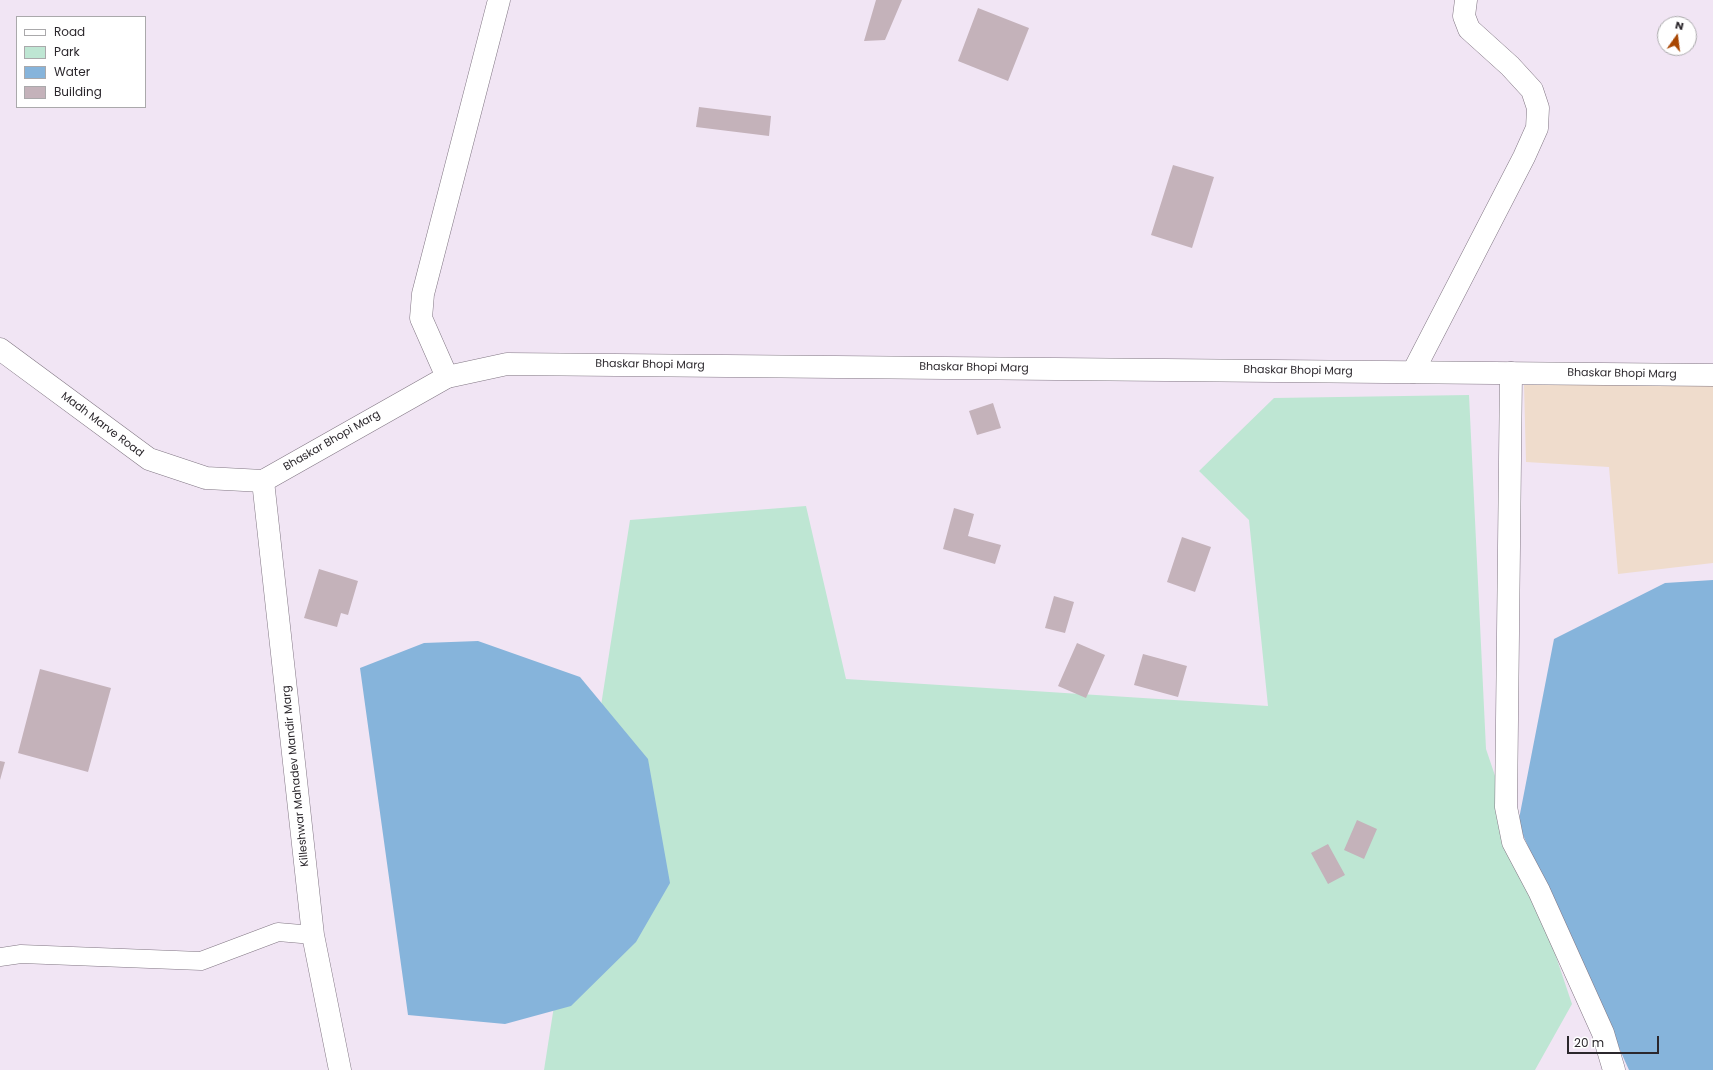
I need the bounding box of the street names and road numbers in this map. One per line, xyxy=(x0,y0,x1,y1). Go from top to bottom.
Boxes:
street label: Bhaskar Bhopi Marg xyxy=(595,357,705,373)
street label: Bhaskar Bhopi Marg xyxy=(919,360,1029,376)
street label: Bhaskar Bhopi Marg xyxy=(1243,363,1353,379)
street label: Bhaskar Bhopi Marg xyxy=(1567,366,1677,382)
street label: Madh Marve Road xyxy=(58,390,146,460)
street label: Bhaskar Bhopi Marg xyxy=(281,408,383,474)
street label: Killeshwar Mahadev Mandir Marg xyxy=(280,685,312,867)

